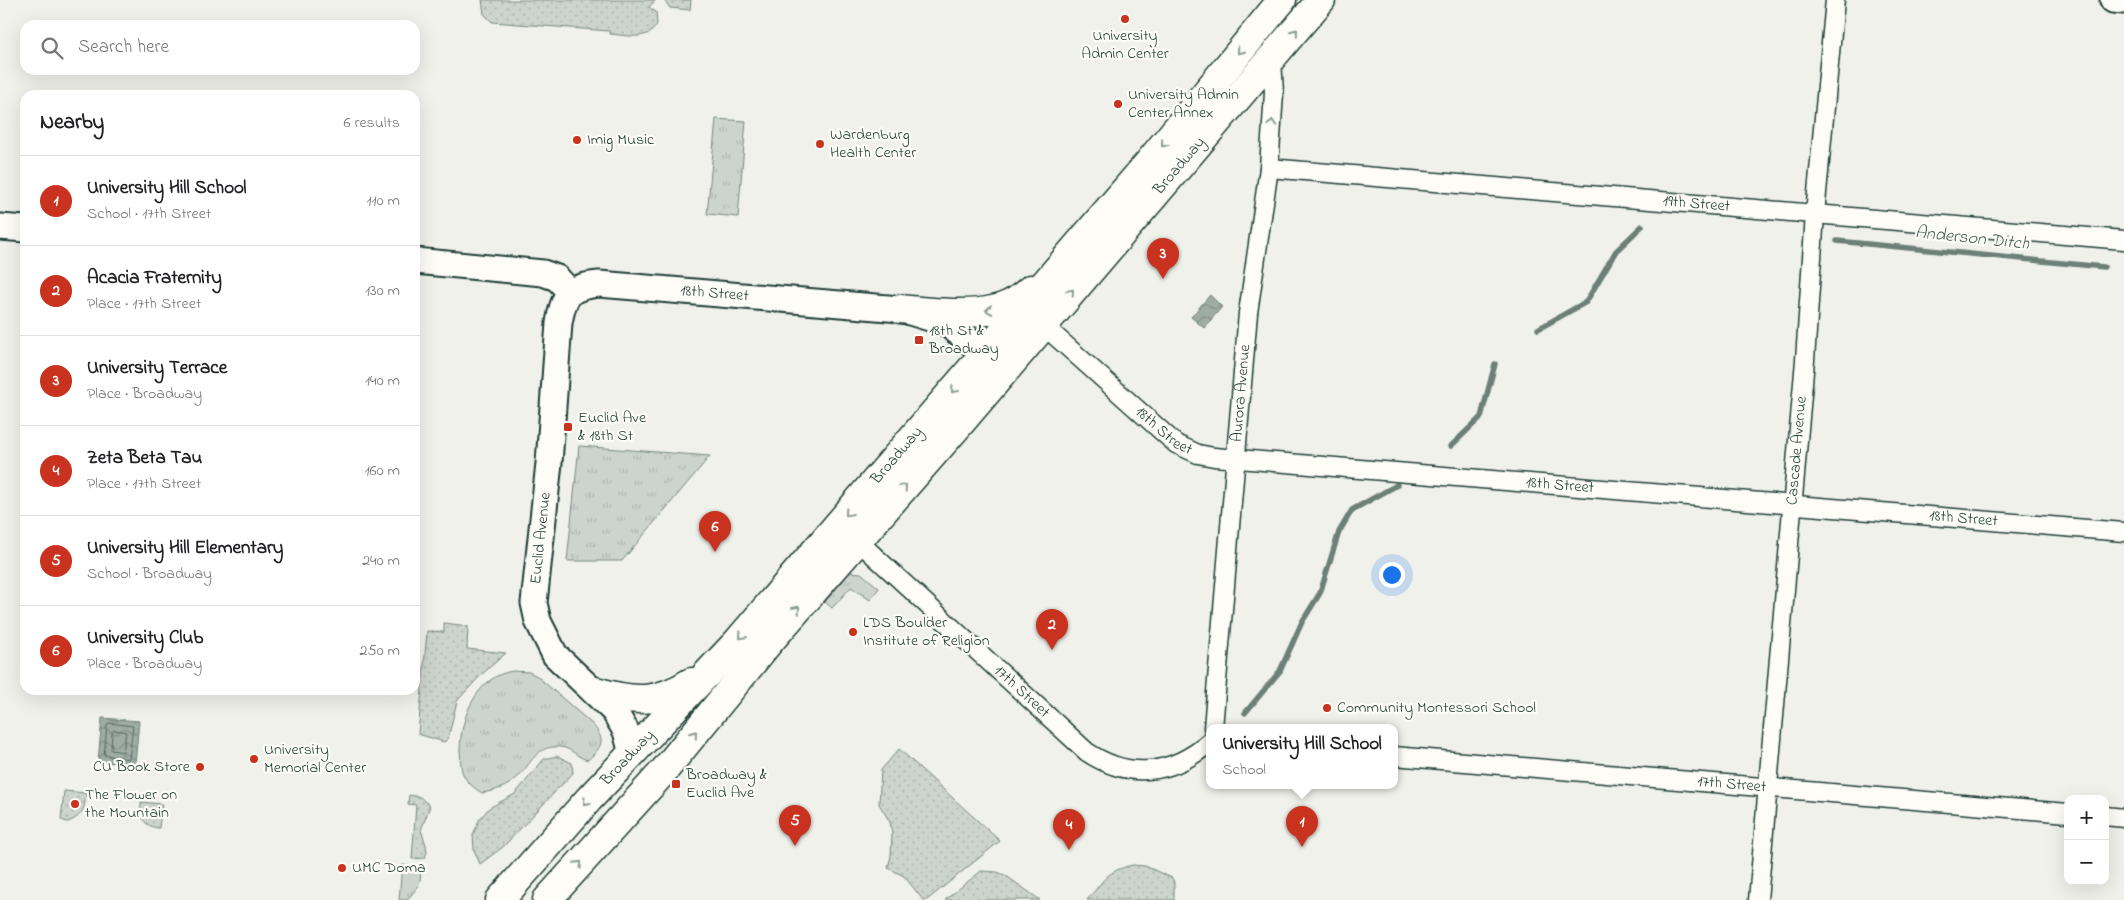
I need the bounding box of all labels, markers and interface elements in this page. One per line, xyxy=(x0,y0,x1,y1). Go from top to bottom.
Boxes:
marker: University Admin Center xyxy=(1119,13,1131,25)
search box xyxy=(20,20,420,75)
place label: University Admin Center xyxy=(1081,24,1169,66)
one-way arrow xyxy=(1289,29,1297,38)
icon: search xyxy=(38,34,66,62)
text: Search here xyxy=(78,34,169,61)
one-way arrow xyxy=(1236,46,1245,55)
place label: University Admin Center Annex xyxy=(1128,83,1239,125)
marker: University Admin Center Annex xyxy=(1112,98,1124,110)
text: Nearby xyxy=(40,108,104,138)
text: 6 results xyxy=(343,111,400,135)
one-way arrow xyxy=(1266,119,1277,127)
place label: Wardenburg Health Center xyxy=(830,123,916,165)
place label: Imig Music xyxy=(587,128,655,152)
street label: Broadway xyxy=(1147,132,1211,201)
marker: Imig Music xyxy=(571,134,583,146)
marker: Wardenburg Health Center xyxy=(814,138,826,150)
one-way arrow xyxy=(1160,139,1169,148)
text: University Hill School xyxy=(87,175,247,202)
text: 1 xyxy=(53,189,59,213)
text: 110 m xyxy=(366,189,400,213)
street label: 19th Street xyxy=(1662,189,1732,219)
text: School · 17th Street xyxy=(87,202,211,226)
water label: Anderson Ditch xyxy=(1914,220,2031,258)
pin: 3 xyxy=(1147,238,1179,279)
text: Acacia Fraternity xyxy=(87,265,222,292)
text: 2 xyxy=(52,279,60,303)
text: 130 m xyxy=(365,279,400,303)
street label: 18th Street xyxy=(679,279,750,308)
one-way arrow xyxy=(1066,289,1075,298)
text: Place · 17th Street xyxy=(87,292,201,316)
one-way arrow xyxy=(985,304,994,314)
place label: 18th St & Broadway xyxy=(928,319,999,361)
marker: 18th St & Broadway xyxy=(913,334,925,346)
street label: Aurora Avenue xyxy=(1225,343,1257,443)
text: University Terrace xyxy=(87,355,227,382)
text: 3 xyxy=(53,369,59,393)
text: 140 m xyxy=(365,369,400,393)
text: Place · Broadway xyxy=(87,382,202,406)
one-way arrow xyxy=(951,384,960,393)
street label: Cascade Avenue xyxy=(1780,394,1814,506)
street label: 18th Street xyxy=(1129,401,1197,462)
place label: Euclid Ave & 18th St xyxy=(578,406,647,448)
marker: Euclid Ave & 18th St xyxy=(562,421,574,433)
street label: Broadway xyxy=(865,421,929,491)
text: Zeta Beta Tau xyxy=(87,445,202,472)
text: 4 xyxy=(53,459,59,483)
text: 160 m xyxy=(365,459,400,483)
street label: 18th Street xyxy=(1525,471,1596,500)
text: Place · 17th Street xyxy=(87,472,201,496)
one-way arrow xyxy=(898,483,907,492)
street label: Euclid Avenue xyxy=(524,490,558,585)
street label: 18th Street xyxy=(1928,504,1999,534)
one-way arrow xyxy=(845,507,854,516)
pin: 6 xyxy=(699,511,731,552)
text: University Hill Elementary xyxy=(87,535,283,562)
text: 5 xyxy=(51,549,61,573)
text: 240 m xyxy=(362,549,400,573)
text: School · Broadway xyxy=(87,562,212,586)
your location xyxy=(1379,562,1405,588)
one-way arrow xyxy=(792,606,801,615)
pin: 2 xyxy=(1036,609,1068,650)
place label: LDS Boulder Institute of Religion xyxy=(863,611,990,653)
text: University Club xyxy=(87,625,203,652)
marker: LDS Boulder Institute of Religion xyxy=(847,626,859,638)
one-way arrow xyxy=(738,630,747,639)
text: 6 xyxy=(52,639,60,663)
text: 250 m xyxy=(360,639,400,663)
text: Place · Broadway xyxy=(87,652,202,676)
street label: 17th Street xyxy=(988,660,1056,724)
place label: Community Montessori School xyxy=(1337,696,1536,720)
marker: Community Montessori School xyxy=(1321,702,1333,714)
street label: Broadway xyxy=(594,724,660,792)
popup xyxy=(1206,724,1398,789)
one-way arrow xyxy=(688,731,696,740)
text: University Hill School xyxy=(1222,731,1382,758)
place label: University Memorial Center xyxy=(264,738,366,780)
marker: University Memorial Center xyxy=(248,753,260,765)
place label: CU Book Store xyxy=(93,755,191,779)
text: School xyxy=(1222,758,1266,782)
marker: CU Book Store xyxy=(194,761,206,773)
place label: Broadway & Euclid Ave xyxy=(685,763,768,805)
street label: 17th Street xyxy=(1696,770,1768,799)
marker: Broadway & Euclid Ave xyxy=(670,778,682,790)
place label: The Flower on the Mountain xyxy=(85,783,177,825)
map controls xyxy=(2064,795,2109,885)
button: + xyxy=(2064,795,2109,840)
one-way arrow xyxy=(583,797,592,806)
marker: The Flower on the Mountain xyxy=(69,798,81,810)
pin: 5 xyxy=(779,805,811,846)
pin: 1 xyxy=(1286,806,1318,847)
pin: 4 xyxy=(1053,809,1085,850)
button: − xyxy=(2064,840,2109,885)
place label: UMC Doma xyxy=(352,856,426,880)
one-way arrow xyxy=(573,860,582,869)
marker: UMC Doma xyxy=(336,862,348,874)

